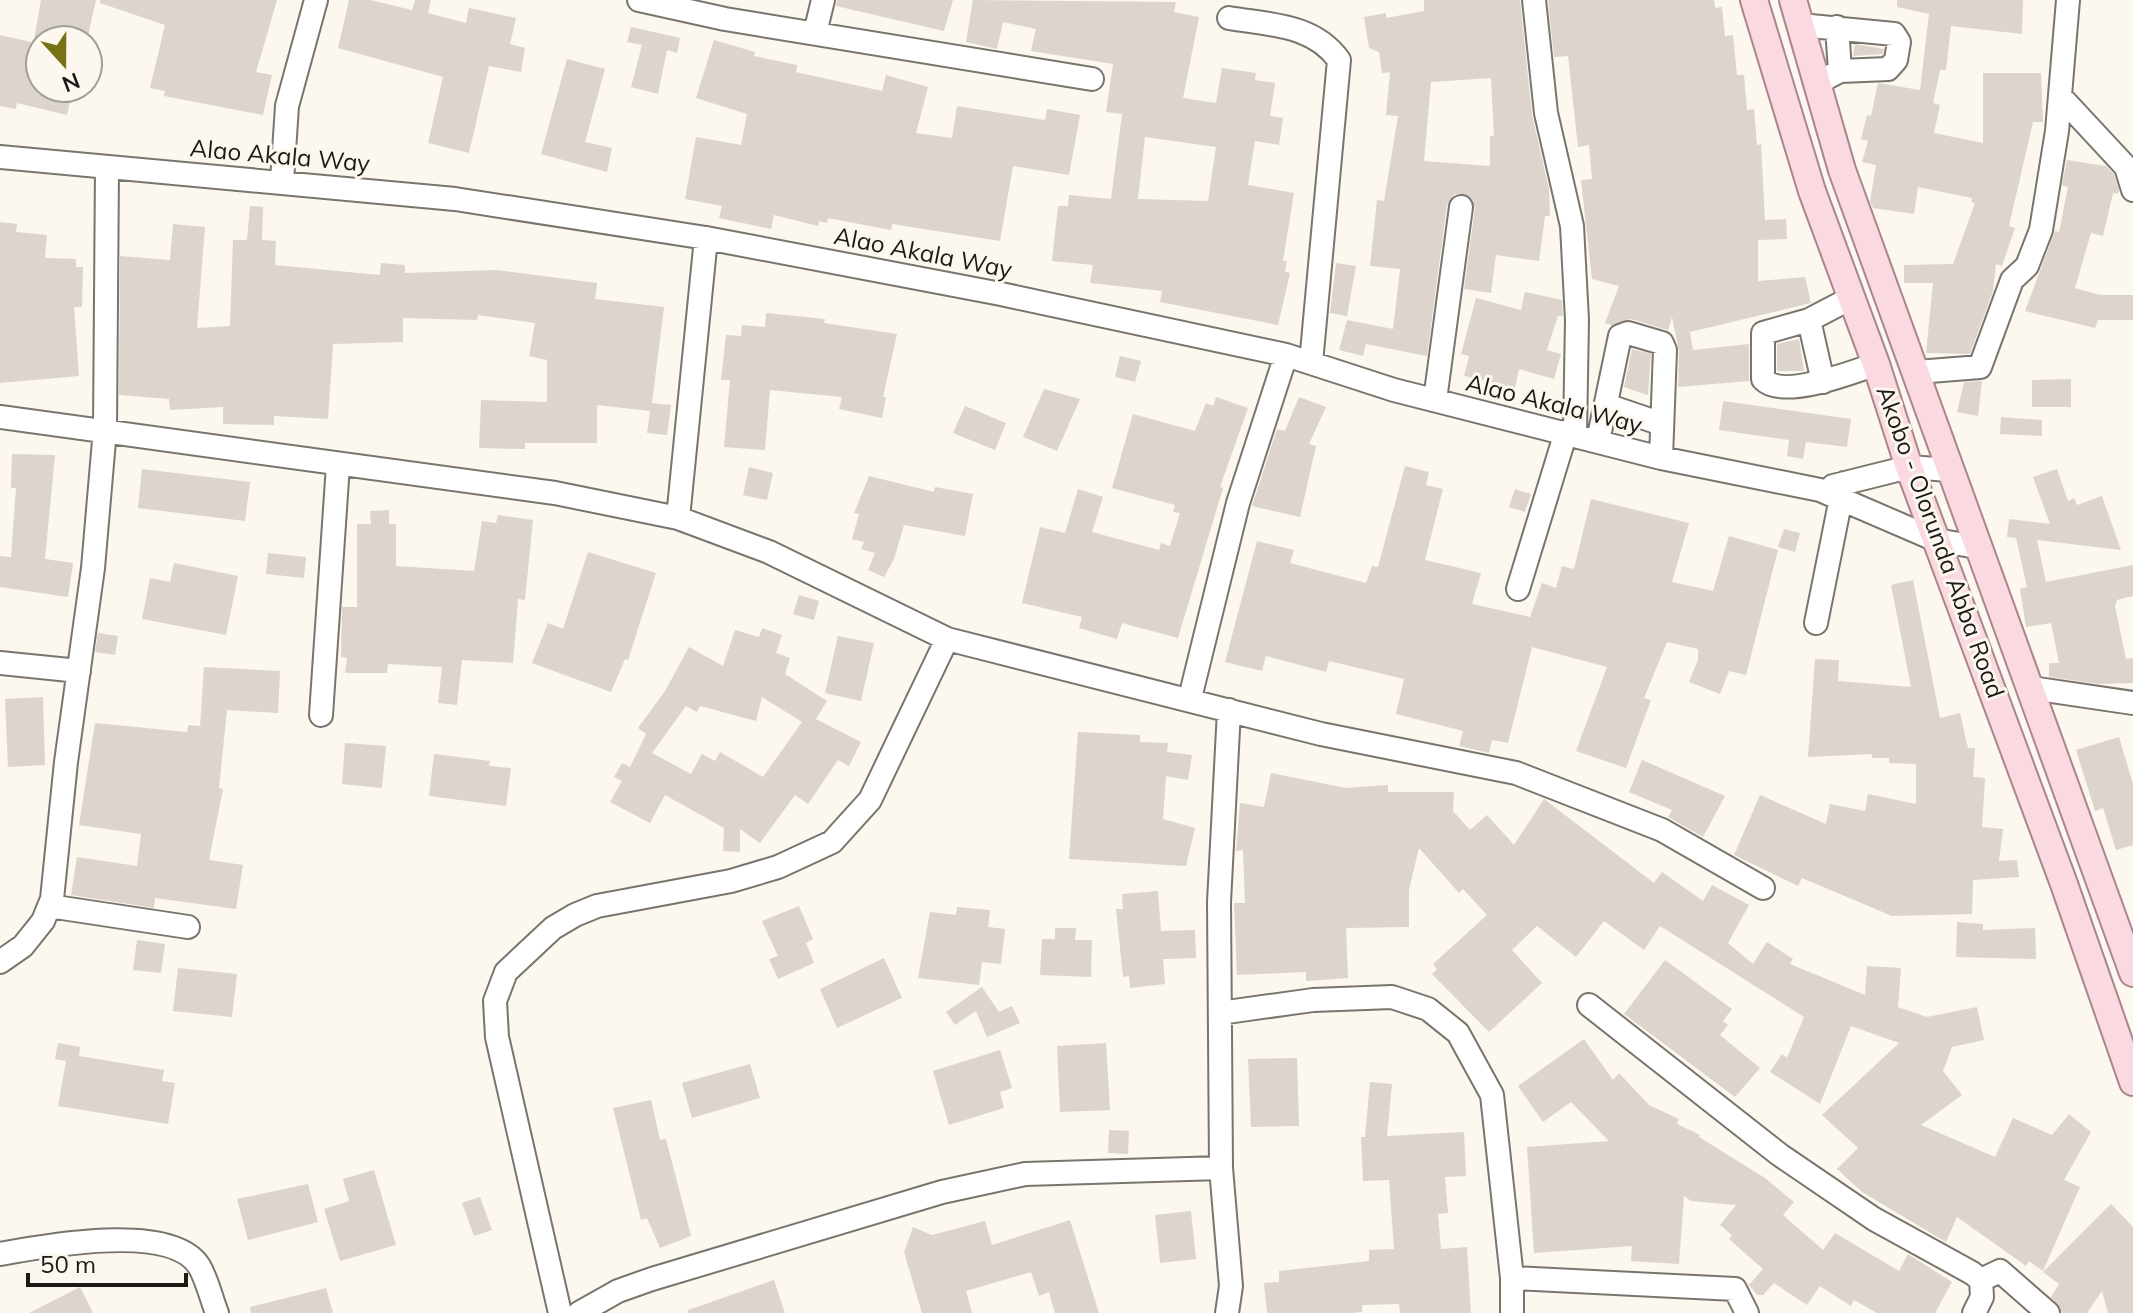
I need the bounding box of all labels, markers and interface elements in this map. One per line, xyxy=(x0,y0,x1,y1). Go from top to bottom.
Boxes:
north arrow xyxy=(24,24,104,104)
text: N xyxy=(58,67,84,99)
street label: Alao Akala Way xyxy=(189,132,372,178)
street label: Alao Akala Way xyxy=(832,220,1015,284)
street label: Alao Akala Way xyxy=(1463,367,1646,440)
street label: Akobo - Olorunda Abba Road xyxy=(1870,382,2011,702)
scale bar xyxy=(28,1237,186,1287)
text: 50 m xyxy=(40,1249,96,1279)

